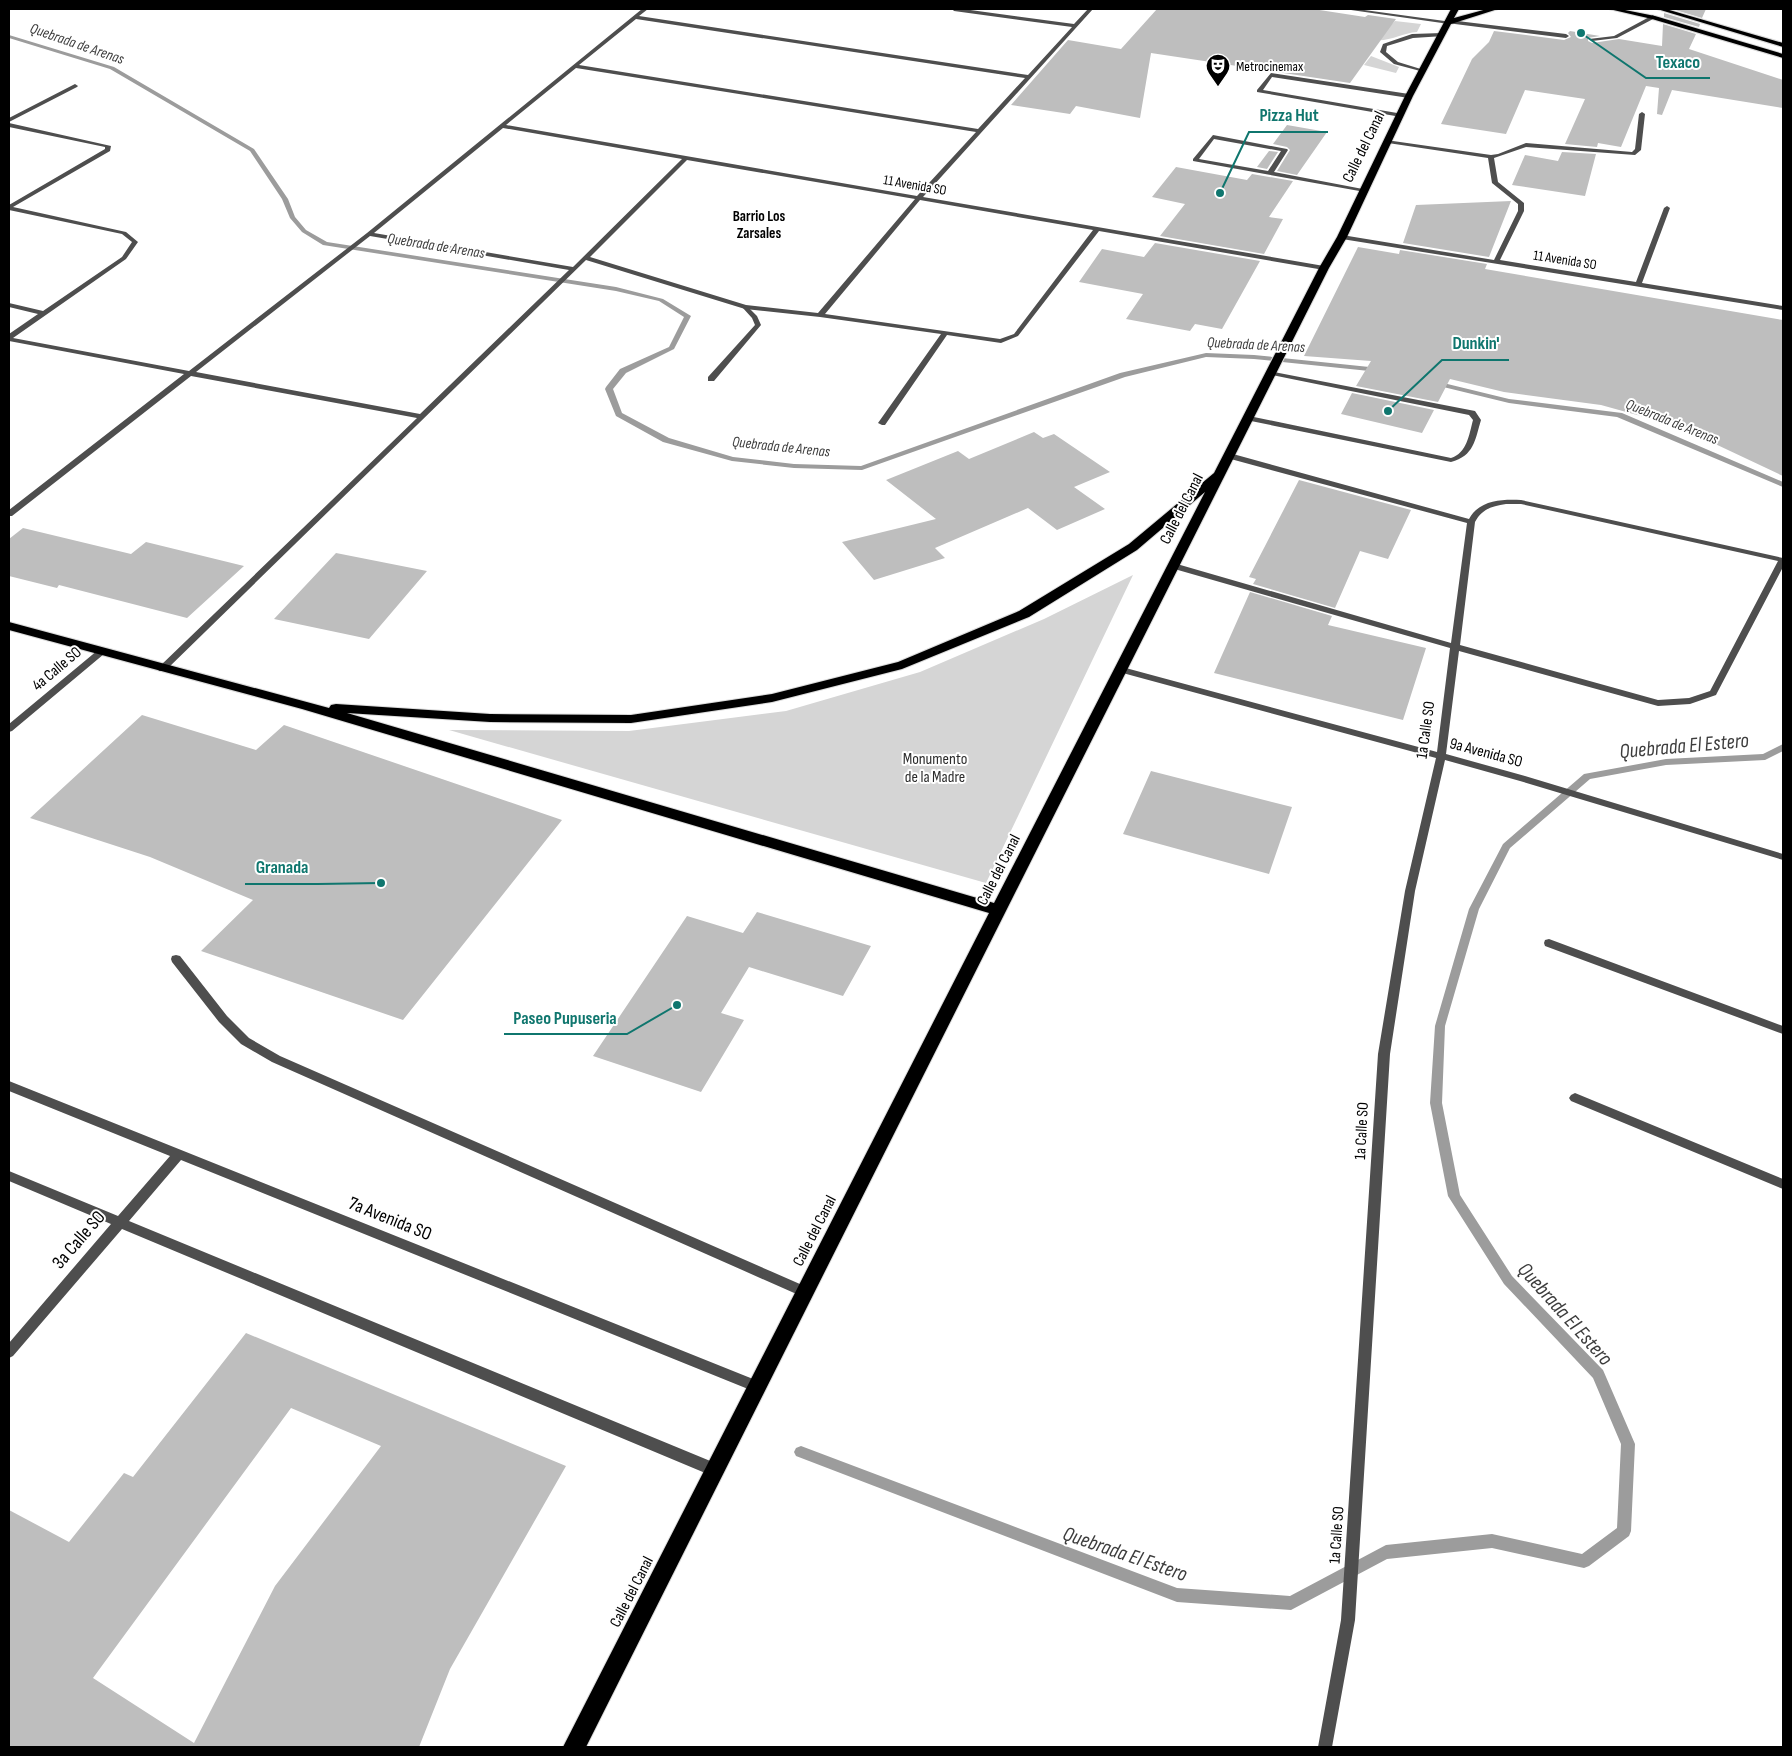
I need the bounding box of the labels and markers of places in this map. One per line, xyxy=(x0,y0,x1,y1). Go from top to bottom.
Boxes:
callout: Texaco xyxy=(1646,45,1710,78)
theatre icon: Metrocinemax xyxy=(1205,53,1231,87)
place label: Metrocinemax xyxy=(1236,58,1304,75)
callout: Pizza Hut xyxy=(1249,99,1328,132)
callout: Dunkin' xyxy=(1442,327,1509,360)
callout: Granada xyxy=(245,851,318,884)
callout: Paseo Pupuseria xyxy=(504,1001,627,1034)

